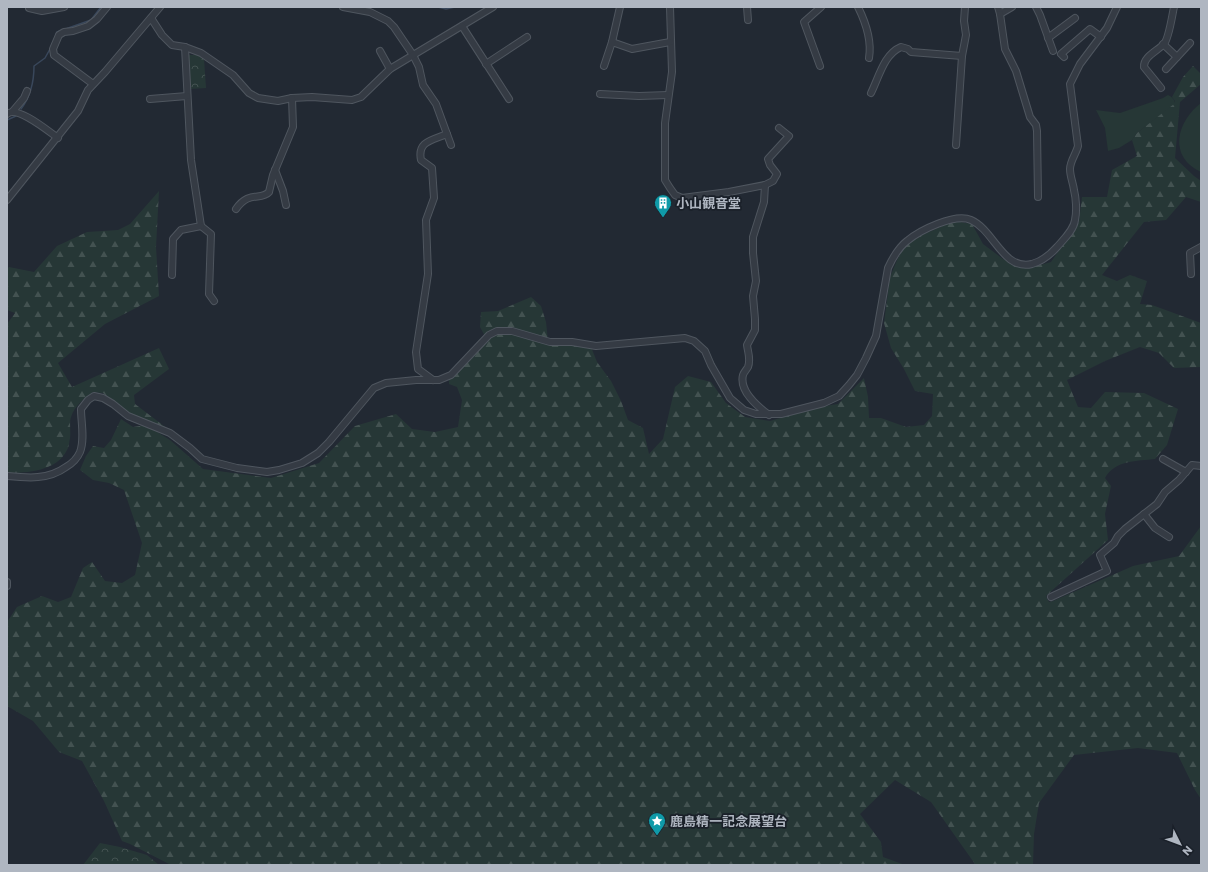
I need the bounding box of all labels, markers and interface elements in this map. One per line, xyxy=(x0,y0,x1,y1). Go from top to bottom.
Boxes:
building icon: 小山観音堂 xyxy=(653,193,673,218)
place label: 小山観音堂 xyxy=(676,194,741,213)
place icon: 鹿島精一記念展望台 xyxy=(647,811,667,836)
place label: 鹿島精一記念展望台 xyxy=(670,812,787,831)
north arrow xyxy=(1160,824,1200,864)
text: N xyxy=(1179,842,1196,859)

